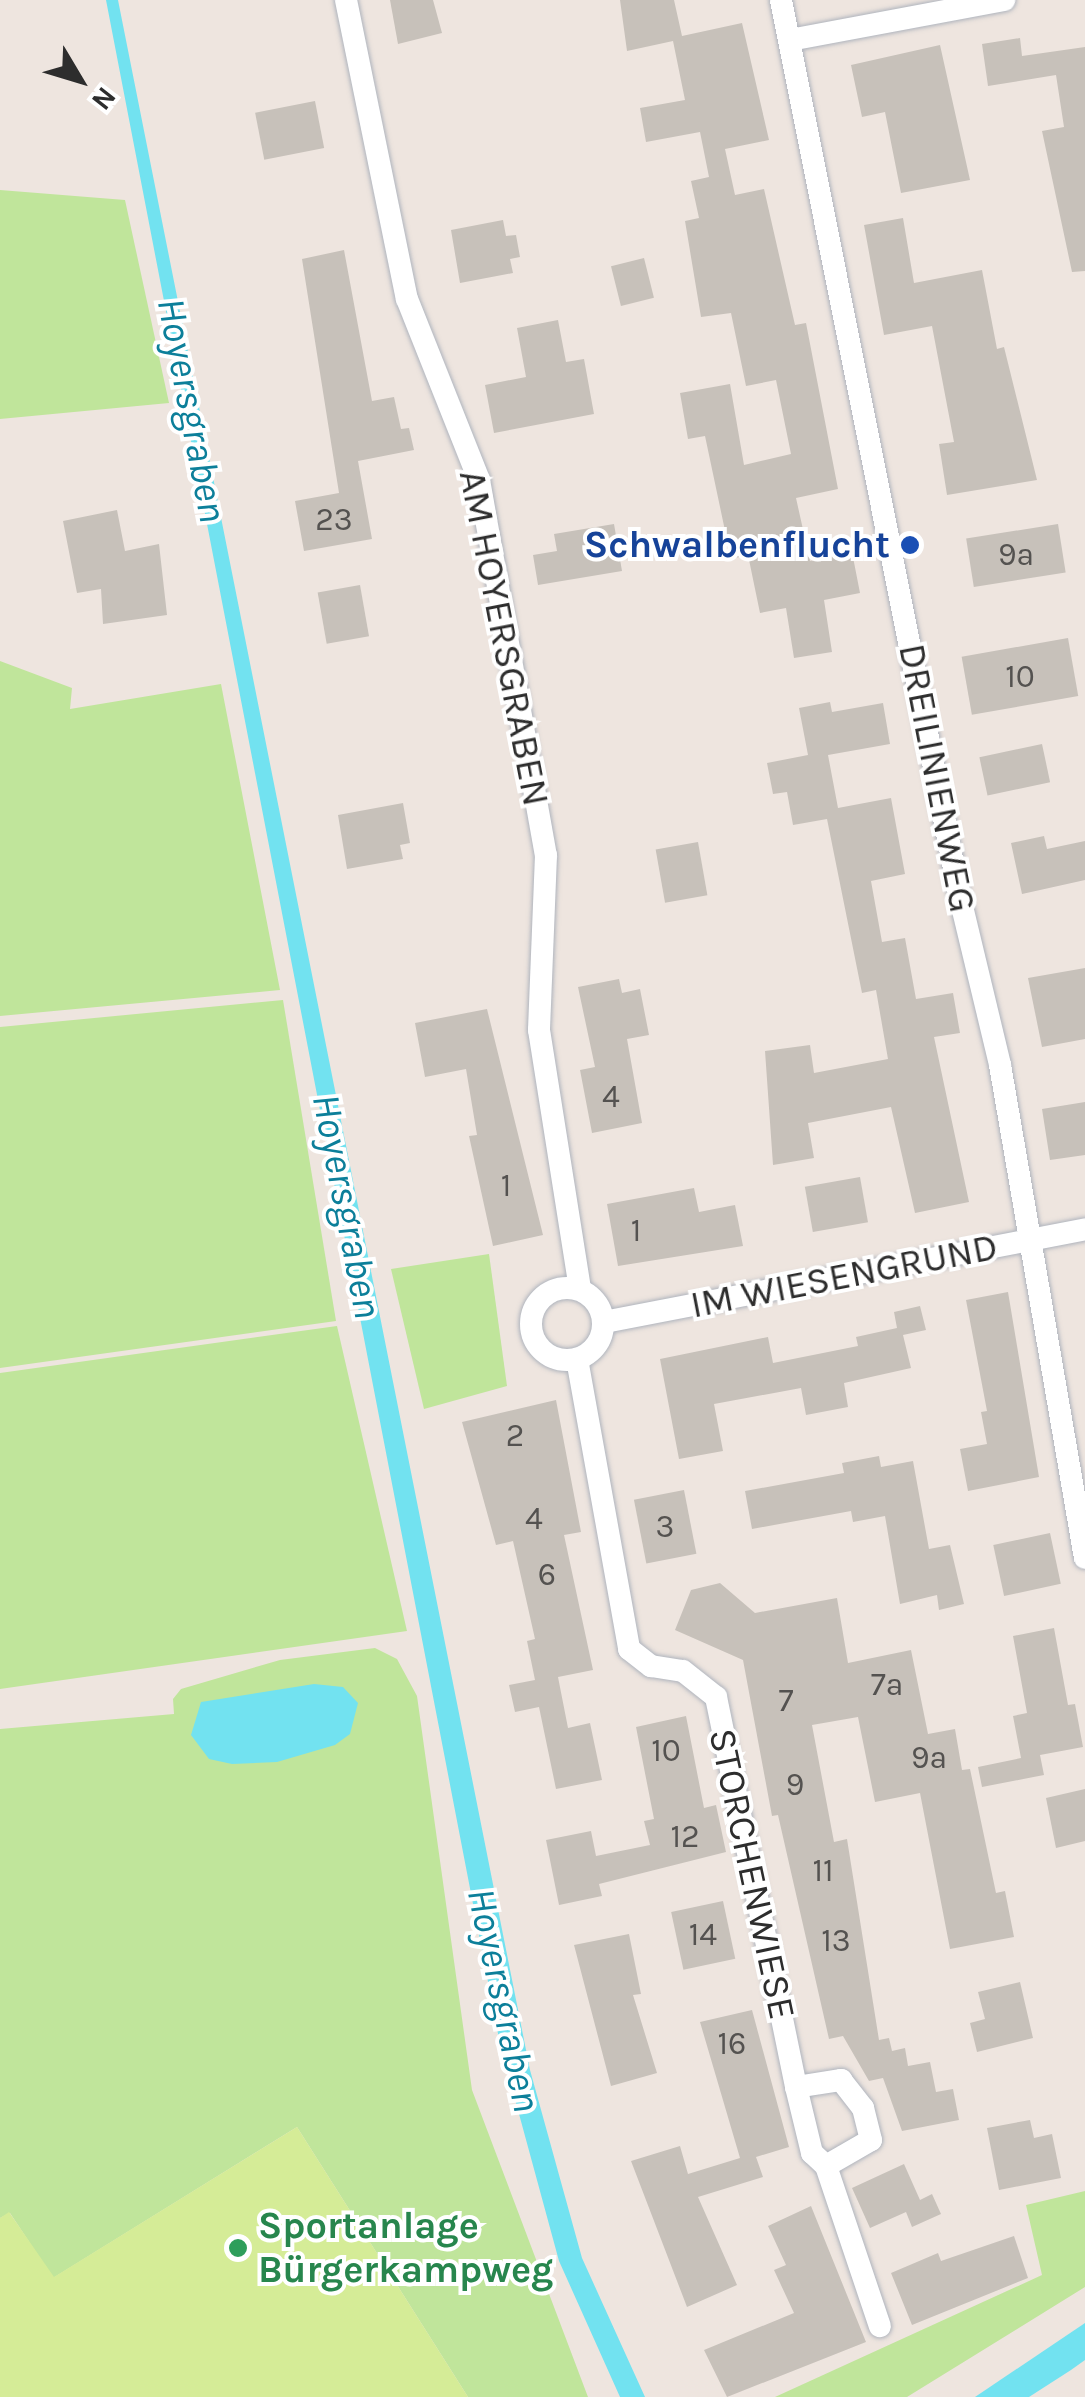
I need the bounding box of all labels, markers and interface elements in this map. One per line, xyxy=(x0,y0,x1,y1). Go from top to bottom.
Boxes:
north arrow xyxy=(30,30,130,130)
text: N xyxy=(85,81,123,117)
water label: Hoyersgraben xyxy=(147,294,237,526)
street label: AM HOYERSGRABEN xyxy=(449,466,559,810)
house number: 23 xyxy=(315,501,353,539)
place label: Schwalbenflucht xyxy=(584,522,890,568)
marker: Schwalbenflucht xyxy=(899,534,921,556)
house number: 9a xyxy=(998,536,1034,574)
street label: DREILINIENWEG xyxy=(889,640,985,916)
house number: 10 xyxy=(1005,658,1035,696)
house number: 4 xyxy=(602,1078,620,1116)
water label: Hoyersgraben xyxy=(302,1090,392,1322)
house number: 1 xyxy=(501,1167,511,1205)
house number: 1 xyxy=(631,1212,641,1250)
street label: IM WIESENGRUND xyxy=(687,1224,1001,1328)
house number: 2 xyxy=(506,1417,524,1455)
house number: 4 xyxy=(525,1500,543,1538)
house number: 3 xyxy=(656,1508,674,1546)
house number: 6 xyxy=(538,1556,556,1594)
house number: 7a xyxy=(871,1666,903,1704)
house number: 7 xyxy=(778,1682,794,1720)
street label: STORCHENWIESE xyxy=(699,1724,805,2024)
house number: 10 xyxy=(651,1732,681,1770)
house number: 9a xyxy=(911,1739,947,1777)
house number: 9 xyxy=(786,1766,804,1804)
house number: 12 xyxy=(670,1818,700,1856)
house number: 11 xyxy=(812,1852,834,1890)
water label: Hoyersgraben xyxy=(457,1884,551,2116)
house number: 14 xyxy=(689,1916,717,1954)
house number: 13 xyxy=(821,1922,851,1960)
house number: 16 xyxy=(718,2025,746,2063)
place label: Sportanlage Bürgerkampweg xyxy=(258,2203,553,2292)
marker: Sportanlage Bürgerkampweg xyxy=(227,2237,249,2259)

